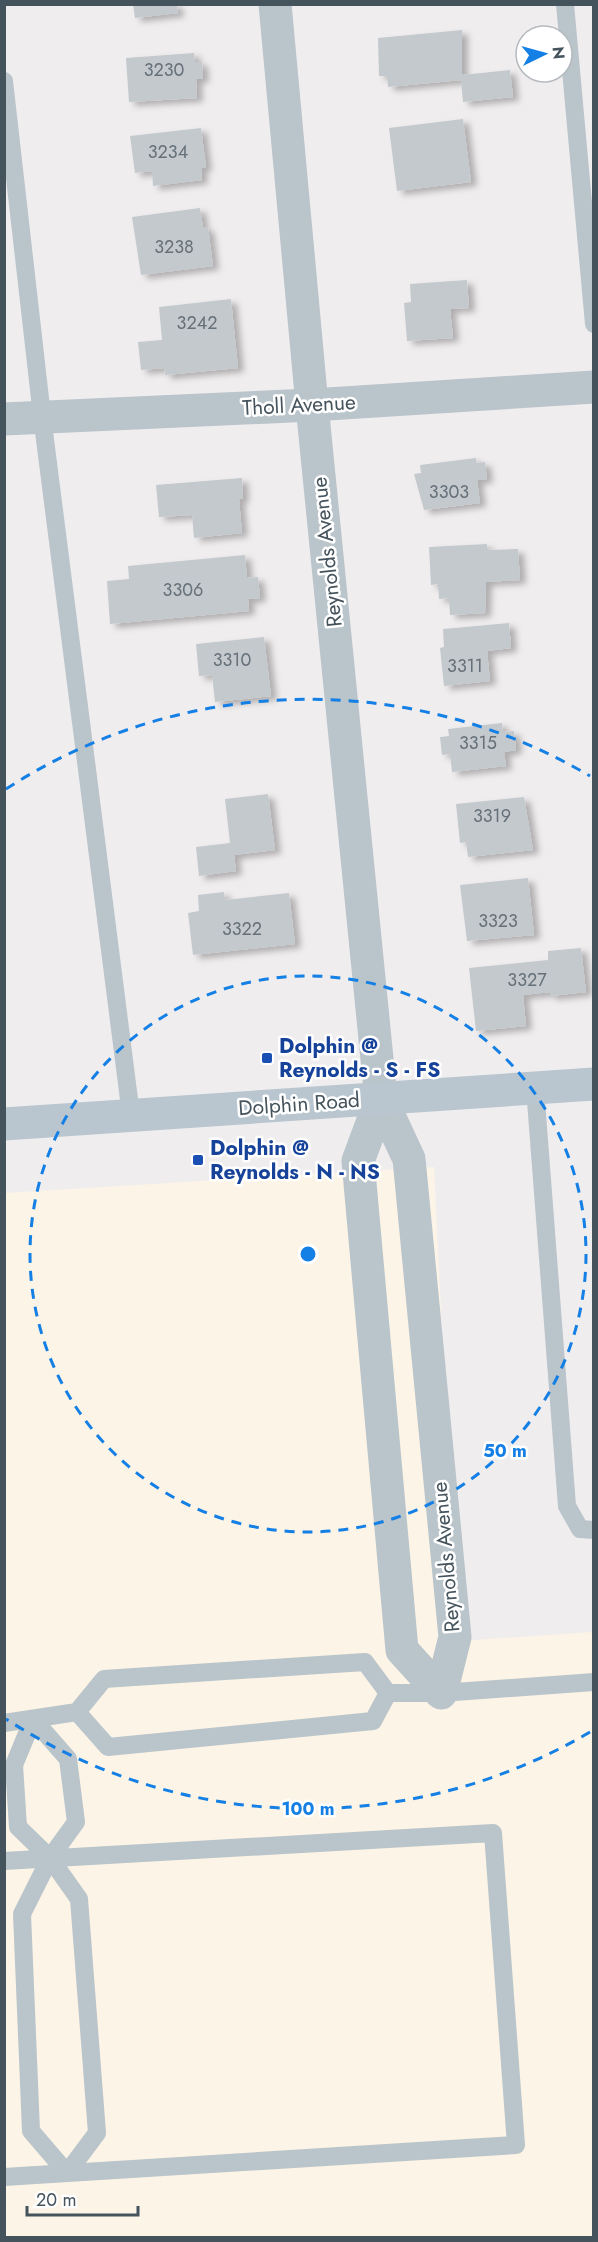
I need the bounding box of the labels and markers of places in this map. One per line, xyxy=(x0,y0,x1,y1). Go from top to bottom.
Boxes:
place label: Dolphin @ Reynolds - S - FS xyxy=(279,1031,440,1085)
marker: Dolphin @ Reynolds - S - FS xyxy=(260,1051,274,1065)
place label: Dolphin @ Reynolds - N - NS xyxy=(210,1133,380,1187)
marker: Dolphin @ Reynolds - N - NS xyxy=(191,1153,205,1167)
centre of rings xyxy=(298,1244,318,1264)

